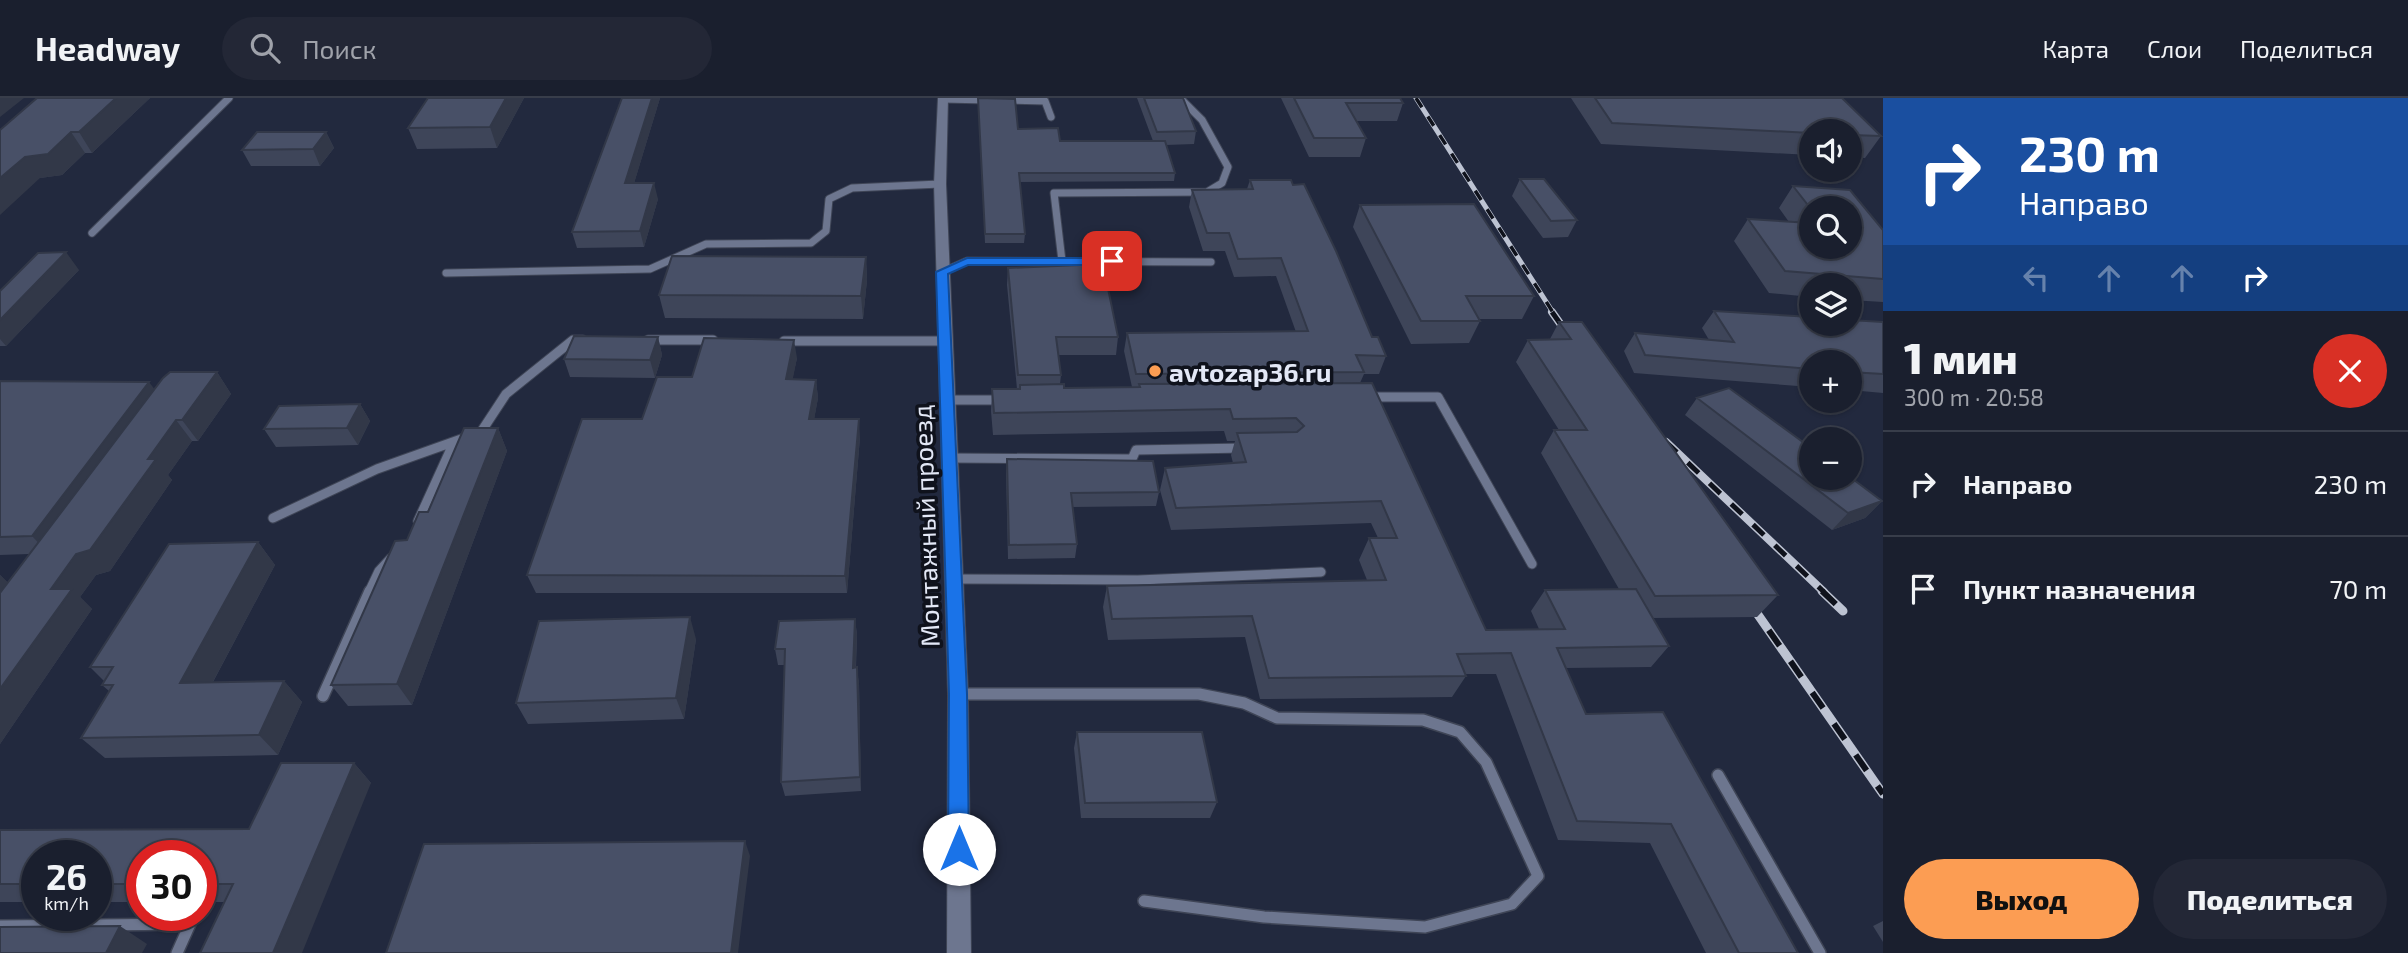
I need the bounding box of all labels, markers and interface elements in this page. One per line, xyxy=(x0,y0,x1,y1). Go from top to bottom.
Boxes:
search box xyxy=(222,17,712,80)
text: Headway xyxy=(35,28,180,68)
icon: search xyxy=(246,29,284,67)
text: Поиск xyxy=(302,33,376,64)
text: Карта xyxy=(2042,34,2109,63)
text: Слои xyxy=(2147,34,2202,63)
text: Поделиться xyxy=(2240,34,2373,63)
map controls xyxy=(1799,119,1862,490)
button: sound xyxy=(1799,119,1862,182)
text: 230 m xyxy=(2019,123,2160,182)
icon: right xyxy=(1904,126,1995,217)
text: Направо xyxy=(2019,183,2149,221)
button: search xyxy=(1799,196,1862,259)
pin xyxy=(1082,231,1142,291)
icon: arrive xyxy=(1093,242,1131,280)
icon: left xyxy=(2017,259,2055,297)
icon: ahead xyxy=(2090,259,2128,297)
icon: ahead xyxy=(2163,259,2201,297)
icon: right xyxy=(2236,259,2274,297)
button: layers xyxy=(1799,273,1862,336)
text: 1 мин xyxy=(1904,332,2018,382)
button: close xyxy=(2313,334,2387,408)
button: + xyxy=(1799,350,1862,413)
place label: avtozap36.ru xyxy=(1169,356,1331,387)
marker: avtozap36.ru xyxy=(1147,363,1163,379)
text: 300 m · 20:58 xyxy=(1904,383,2044,411)
street label: Монтажный проезд xyxy=(905,404,945,648)
button: − xyxy=(1799,427,1862,490)
icon: right xyxy=(1904,465,1942,503)
text: Направо xyxy=(1963,468,2072,499)
text: 230 m xyxy=(2314,468,2387,499)
icon: arrive xyxy=(1904,570,1942,608)
text: Пункт назначения xyxy=(1963,573,2196,604)
text: 70 m xyxy=(2329,573,2387,604)
position arrow xyxy=(922,812,996,886)
speed limit sign: 30 xyxy=(126,840,217,931)
text: 26 xyxy=(46,855,87,897)
button: Выход xyxy=(1904,859,2139,939)
button: Поделиться xyxy=(2153,859,2387,939)
text: km/h xyxy=(44,892,89,914)

